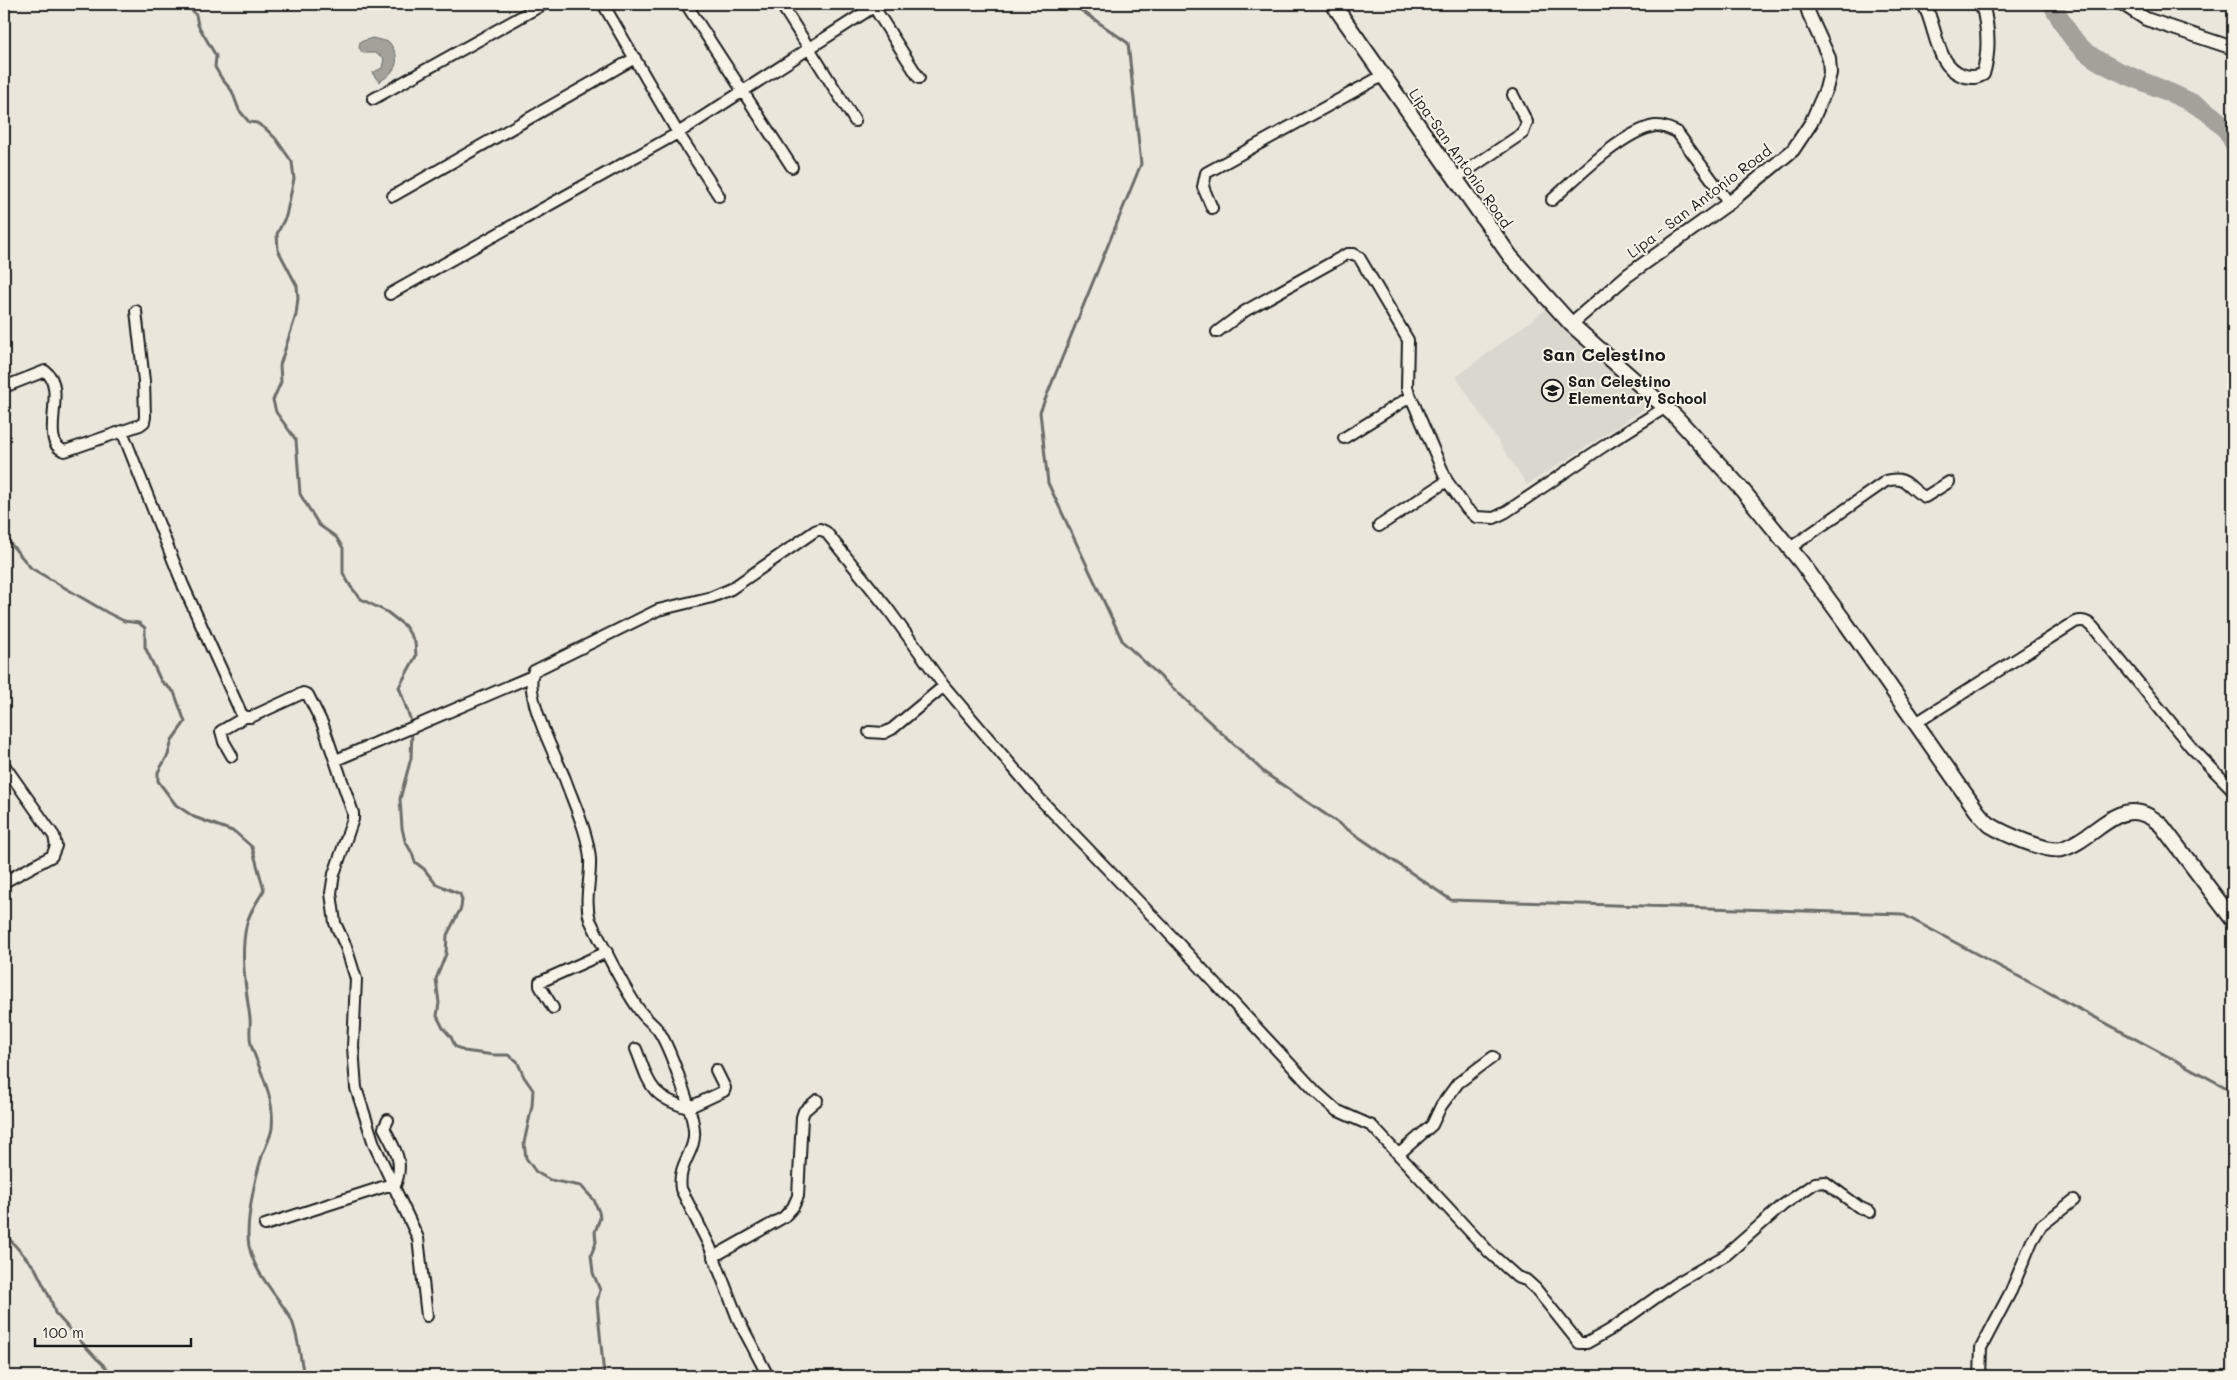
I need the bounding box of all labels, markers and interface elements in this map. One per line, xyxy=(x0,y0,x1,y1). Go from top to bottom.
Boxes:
street label: Lipa-San Antonio Road xyxy=(1405,84,1517,232)
street label: Lipa - San Antonio Road xyxy=(1623,140,1775,262)
district label: San Celestino xyxy=(1542,342,1666,366)
place label: San Celestino Elementary School xyxy=(1568,371,1707,408)
school or university icon: San Celestino Elementary School xyxy=(1540,378,1564,402)
scale bar xyxy=(35,1315,191,1347)
text: 100 m xyxy=(42,1322,84,1342)

